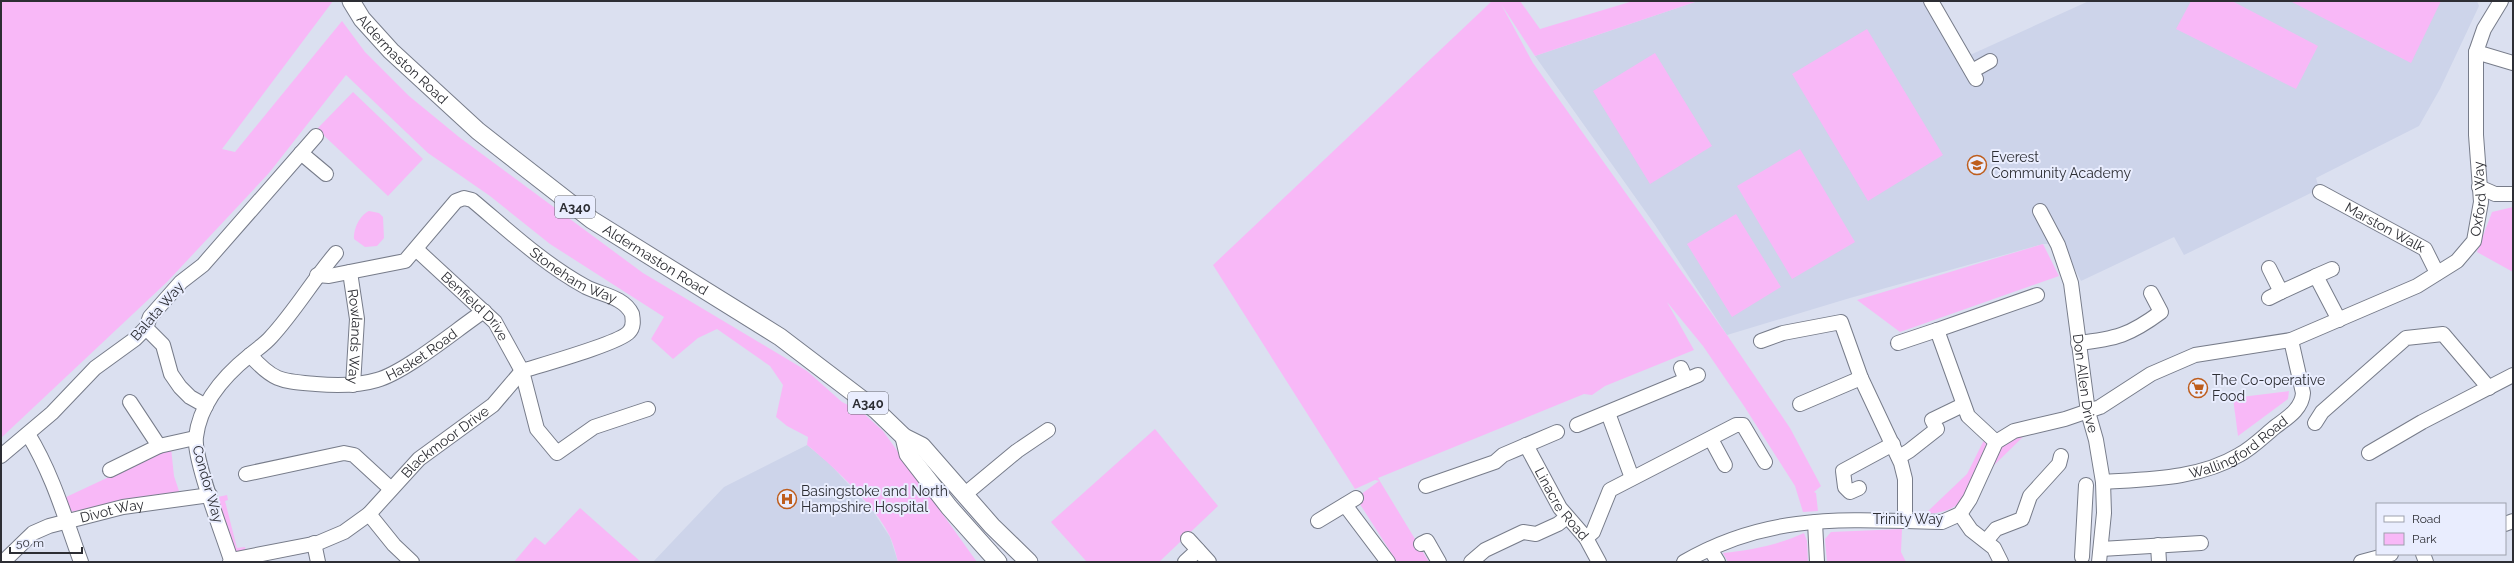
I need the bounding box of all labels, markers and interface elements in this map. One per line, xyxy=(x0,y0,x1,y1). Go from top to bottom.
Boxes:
street label: Aldermaston Road xyxy=(354,11,451,107)
place label: Everest Community Academy xyxy=(1991,149,2131,181)
school or university icon: Everest Community Academy xyxy=(1966,154,1988,176)
street label: Oxford Way xyxy=(2467,160,2489,238)
road number: A340 xyxy=(555,196,595,218)
street label: Marston Walk xyxy=(2342,199,2428,256)
street label: Aldermaston Road xyxy=(600,221,711,298)
street label: Stoneham Way xyxy=(527,244,620,306)
street label: Benfield Drive xyxy=(438,268,512,343)
street label: Balata Way xyxy=(127,278,187,344)
street label: Rowlands Way xyxy=(345,288,365,385)
street label: Hasket Road xyxy=(383,325,460,384)
street label: Don Allen Drive xyxy=(2070,333,2102,435)
place label: The Co-operative Food xyxy=(2212,372,2325,404)
supermarket icon: The Co-operative Food xyxy=(2187,377,2209,399)
road number: A340 xyxy=(848,392,888,414)
street label: Blackmoor Drive xyxy=(398,403,492,481)
street label: Wallingford Road xyxy=(2187,413,2291,481)
street label: Condor Way xyxy=(189,443,227,525)
street label: Linacre Road xyxy=(1532,465,1592,543)
place label: Basingstoke and North Hampshire Hospital xyxy=(801,483,948,515)
hospital icon: Basingstoke and North Hampshire Hospital xyxy=(776,488,798,510)
street label: Divot Way xyxy=(78,496,145,526)
legend xyxy=(2376,503,2506,555)
street label: Trinity Way xyxy=(1873,511,1944,527)
text: Road xyxy=(2412,512,2441,526)
scale bar xyxy=(10,529,82,555)
text: Park xyxy=(2412,532,2437,546)
text: 50 m xyxy=(16,536,44,550)

